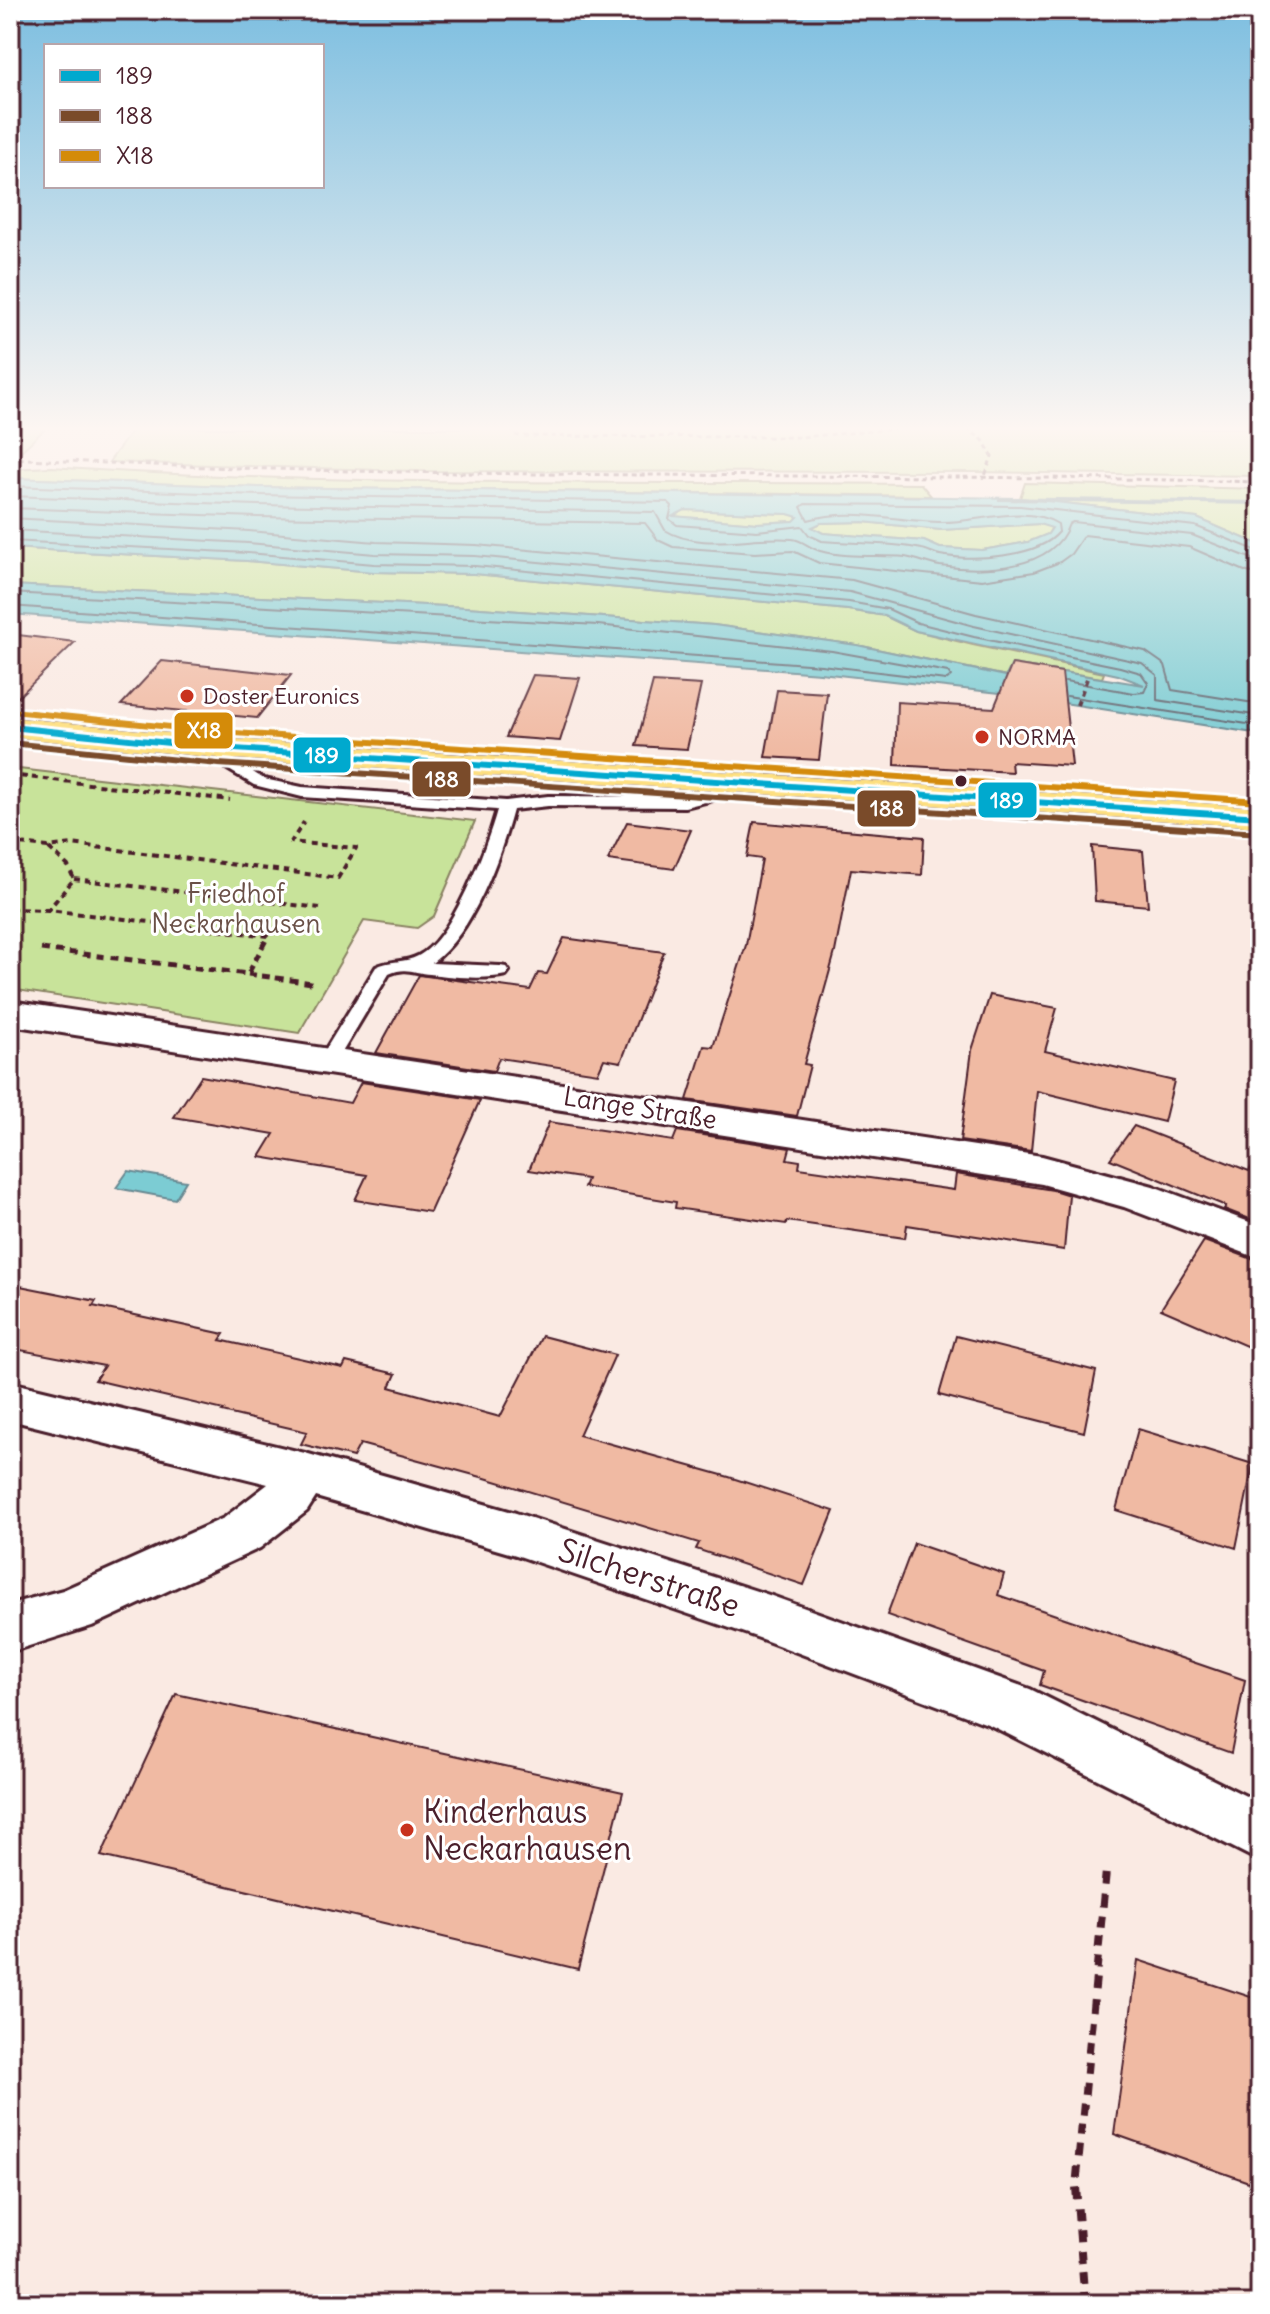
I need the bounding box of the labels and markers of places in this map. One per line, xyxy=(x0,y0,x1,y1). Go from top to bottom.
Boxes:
place label: Doster Euronics xyxy=(203,682,360,710)
marker: Doster Euronics xyxy=(178,687,196,705)
place label: NORMA xyxy=(998,723,1076,751)
marker: NORMA xyxy=(973,728,991,746)
unlabelled marker xyxy=(953,773,969,789)
place label: Kinderhaus Neckarhausen xyxy=(423,1791,631,1869)
marker: Kinderhaus Neckarhausen xyxy=(398,1821,416,1839)

